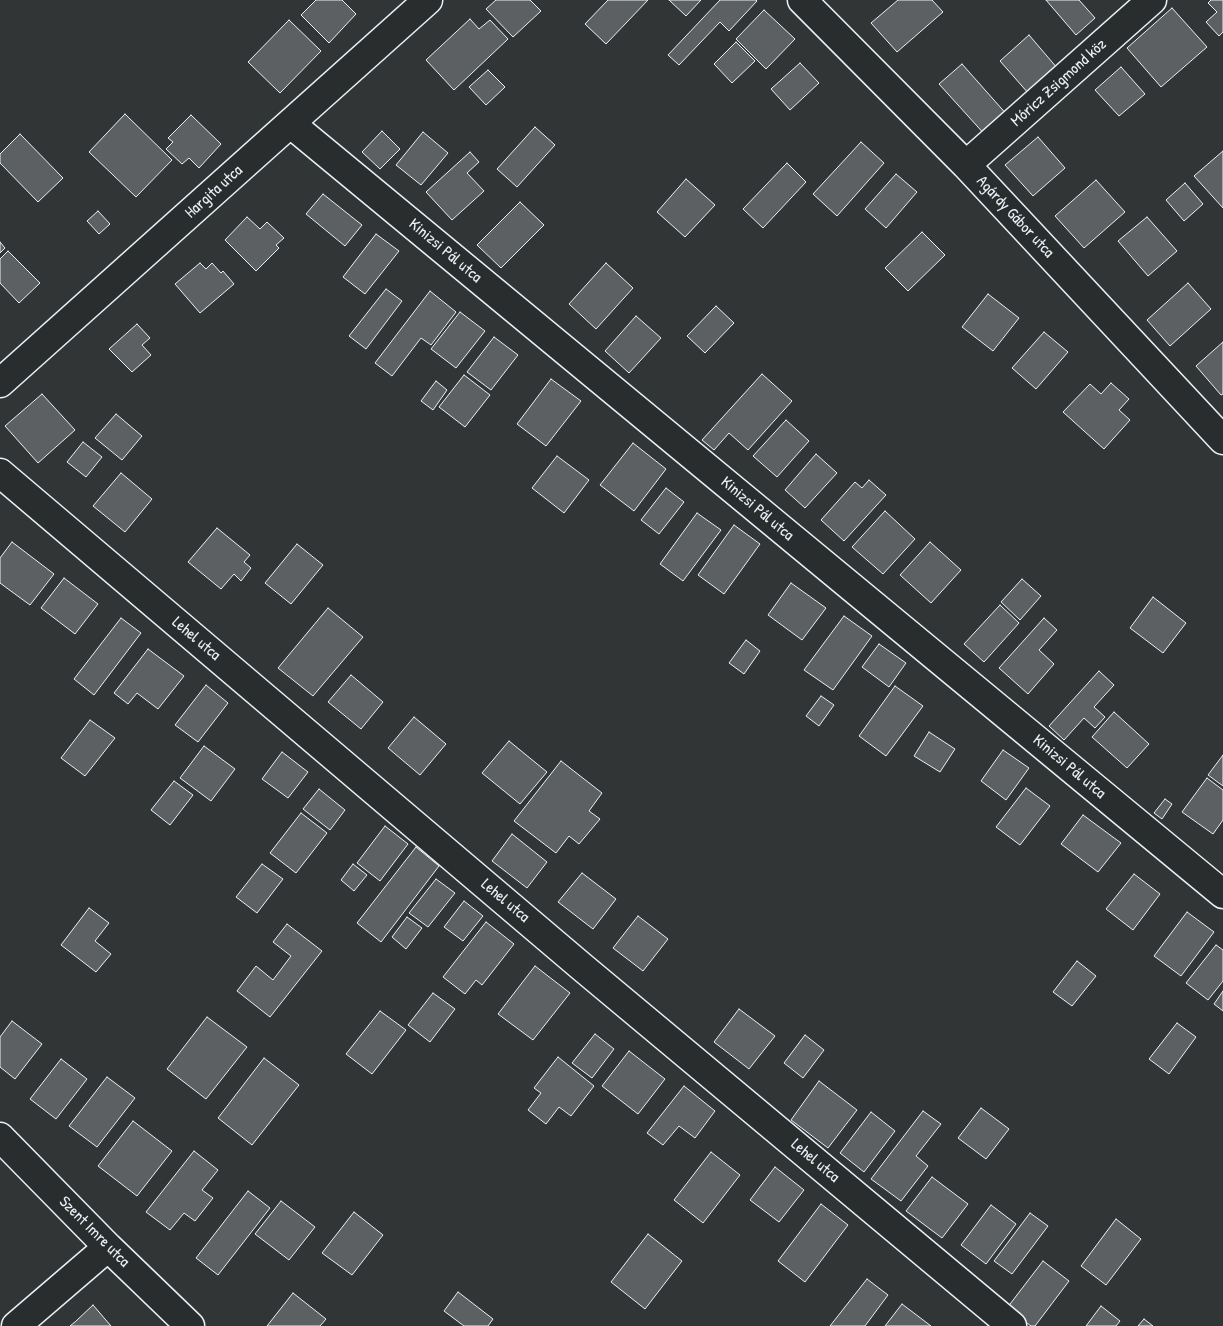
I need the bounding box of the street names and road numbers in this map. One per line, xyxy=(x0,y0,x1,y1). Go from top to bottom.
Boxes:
street label: Móricz Zsigmond köz xyxy=(1007,35,1111,131)
street label: Hargita utca xyxy=(181,161,247,223)
street label: Agárdy Gábor utca xyxy=(972,172,1058,262)
street label: Kinizsi Pál utca xyxy=(405,215,485,287)
street label: Kinizsi Pál utca xyxy=(717,473,797,545)
street label: Lehel utca xyxy=(168,613,224,665)
street label: Kinizsi Pál utca xyxy=(1029,731,1109,803)
street label: Lehel utca xyxy=(477,875,533,927)
street label: Lehel utca xyxy=(787,1135,843,1187)
street label: Szent Imre utca xyxy=(55,1193,133,1271)

